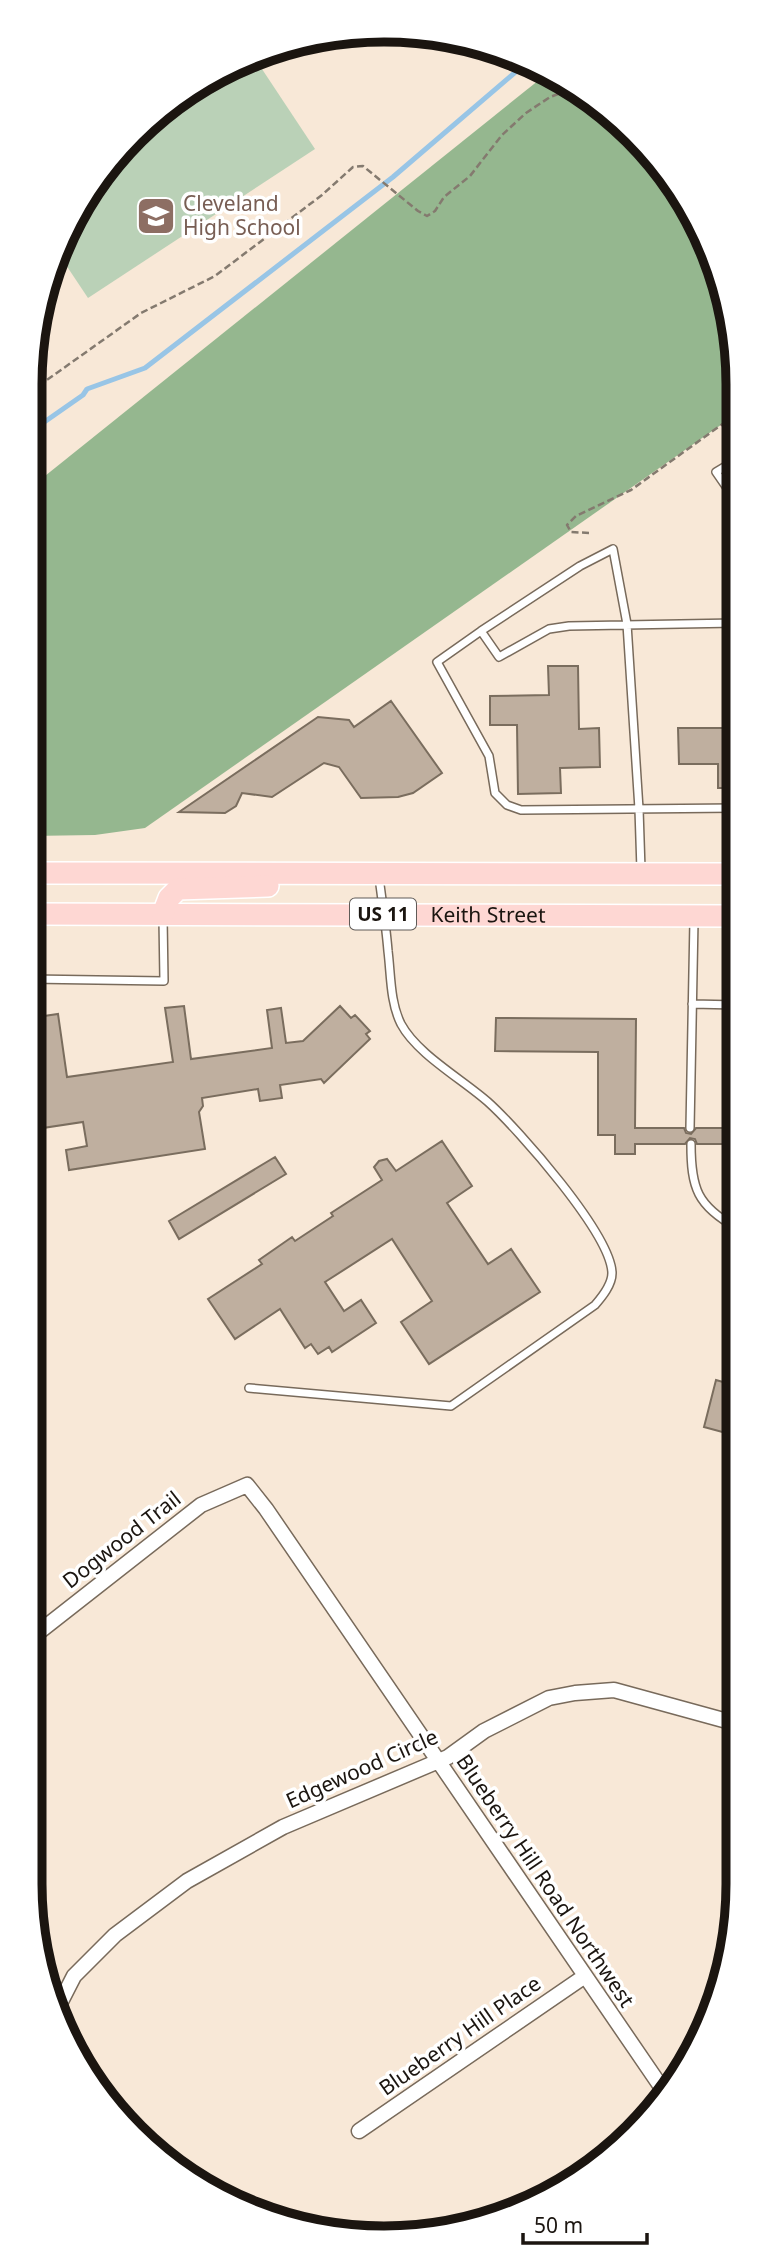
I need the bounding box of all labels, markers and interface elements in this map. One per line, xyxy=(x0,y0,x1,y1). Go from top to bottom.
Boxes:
place label: Cleveland High School xyxy=(183,189,301,241)
school or university icon: Cleveland High School xyxy=(135,195,177,237)
road number: US 11 xyxy=(350,898,416,930)
street label: Keith Street xyxy=(430,900,546,928)
street label: Dogwood Trail xyxy=(57,1484,186,1594)
street label: Edgewood Circle xyxy=(281,1722,442,1814)
street label: Blueberry Hill Road Northwest xyxy=(451,1749,641,2013)
street label: Blueberry Hill Place xyxy=(373,1969,546,2102)
scale bar xyxy=(523,2202,647,2246)
text: 50 m xyxy=(534,2211,583,2239)

